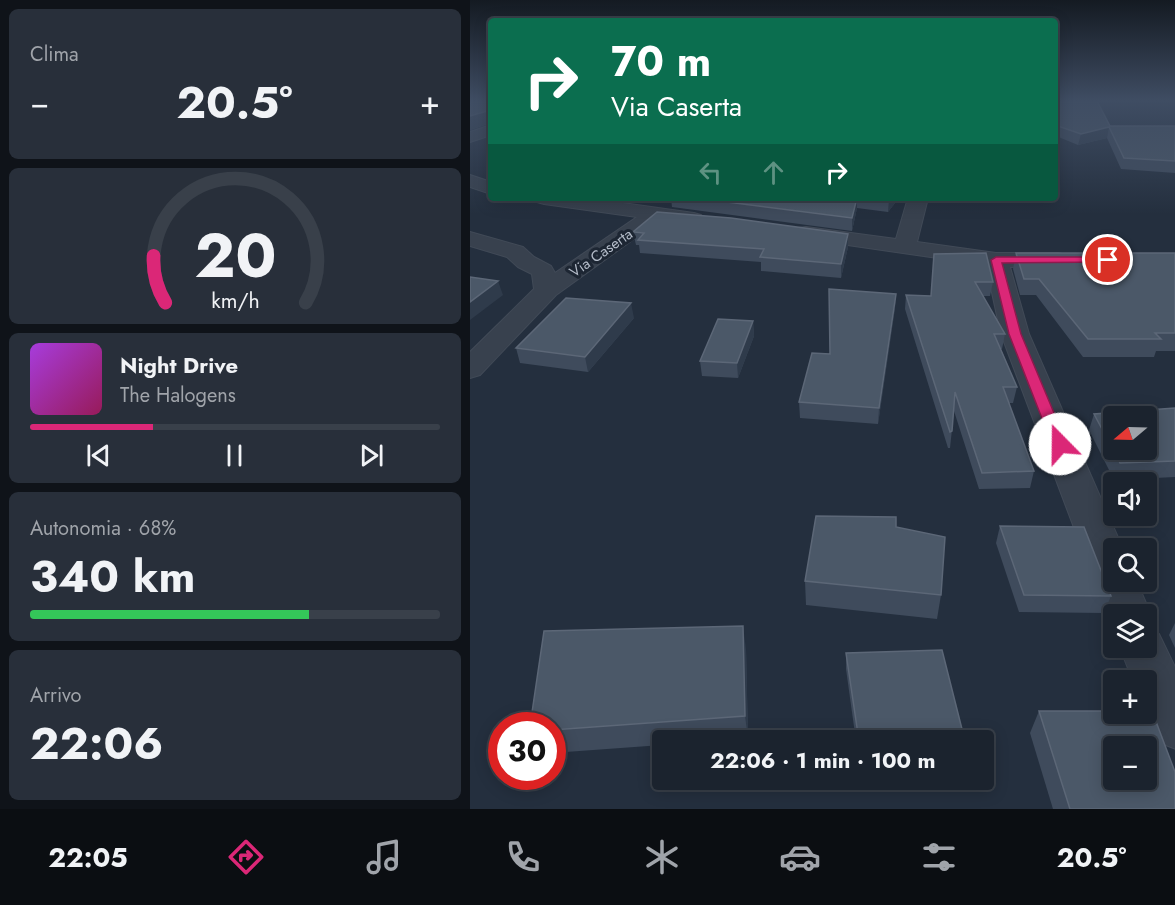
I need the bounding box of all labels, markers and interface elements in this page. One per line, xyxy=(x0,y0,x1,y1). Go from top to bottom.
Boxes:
text: 70 m xyxy=(611,31,711,92)
text: Clima xyxy=(30,40,79,69)
icon: right xyxy=(512,42,590,120)
text: 20.5° xyxy=(176,70,293,135)
text: − xyxy=(30,79,49,126)
text: + xyxy=(420,79,440,126)
text: Via Caserta xyxy=(611,87,742,126)
icon: left xyxy=(694,156,727,189)
icon: ahead xyxy=(757,156,790,189)
icon: right xyxy=(820,156,853,189)
text: 20 xyxy=(194,210,276,300)
street label: Via Caserta xyxy=(565,223,637,283)
pin xyxy=(1082,234,1133,285)
icon: arrive xyxy=(1091,243,1124,276)
text: km/h xyxy=(211,285,259,316)
text: Night Drive xyxy=(120,349,238,381)
text: The Halogens xyxy=(120,381,236,410)
north arrow xyxy=(1103,406,1157,460)
map controls xyxy=(1103,406,1157,790)
position arrow xyxy=(1028,412,1092,476)
icon: previous xyxy=(82,439,115,472)
icon: pause xyxy=(218,439,251,472)
icon: next xyxy=(355,439,388,472)
button: sound xyxy=(1103,472,1157,526)
text: Autonomia · 68% xyxy=(30,514,176,543)
button: search xyxy=(1103,538,1157,592)
text: 340 km xyxy=(30,544,196,609)
button: layers xyxy=(1103,604,1157,658)
button: + xyxy=(1103,670,1157,724)
text: Arrivo xyxy=(30,681,82,710)
text: 22:06 xyxy=(30,711,163,776)
speed limit sign: 30 xyxy=(488,712,566,790)
button: − xyxy=(1103,736,1157,790)
text: 22:06 · 1 min · 100 m xyxy=(710,744,936,776)
icon: directions xyxy=(225,836,267,878)
icon: music xyxy=(363,836,405,878)
icon: phone xyxy=(502,836,544,878)
icon: climate xyxy=(641,836,683,878)
icon: car xyxy=(779,836,821,878)
icon: filters xyxy=(918,836,960,878)
text: 22:05 xyxy=(48,838,128,877)
text: 20.5° xyxy=(1057,838,1127,877)

